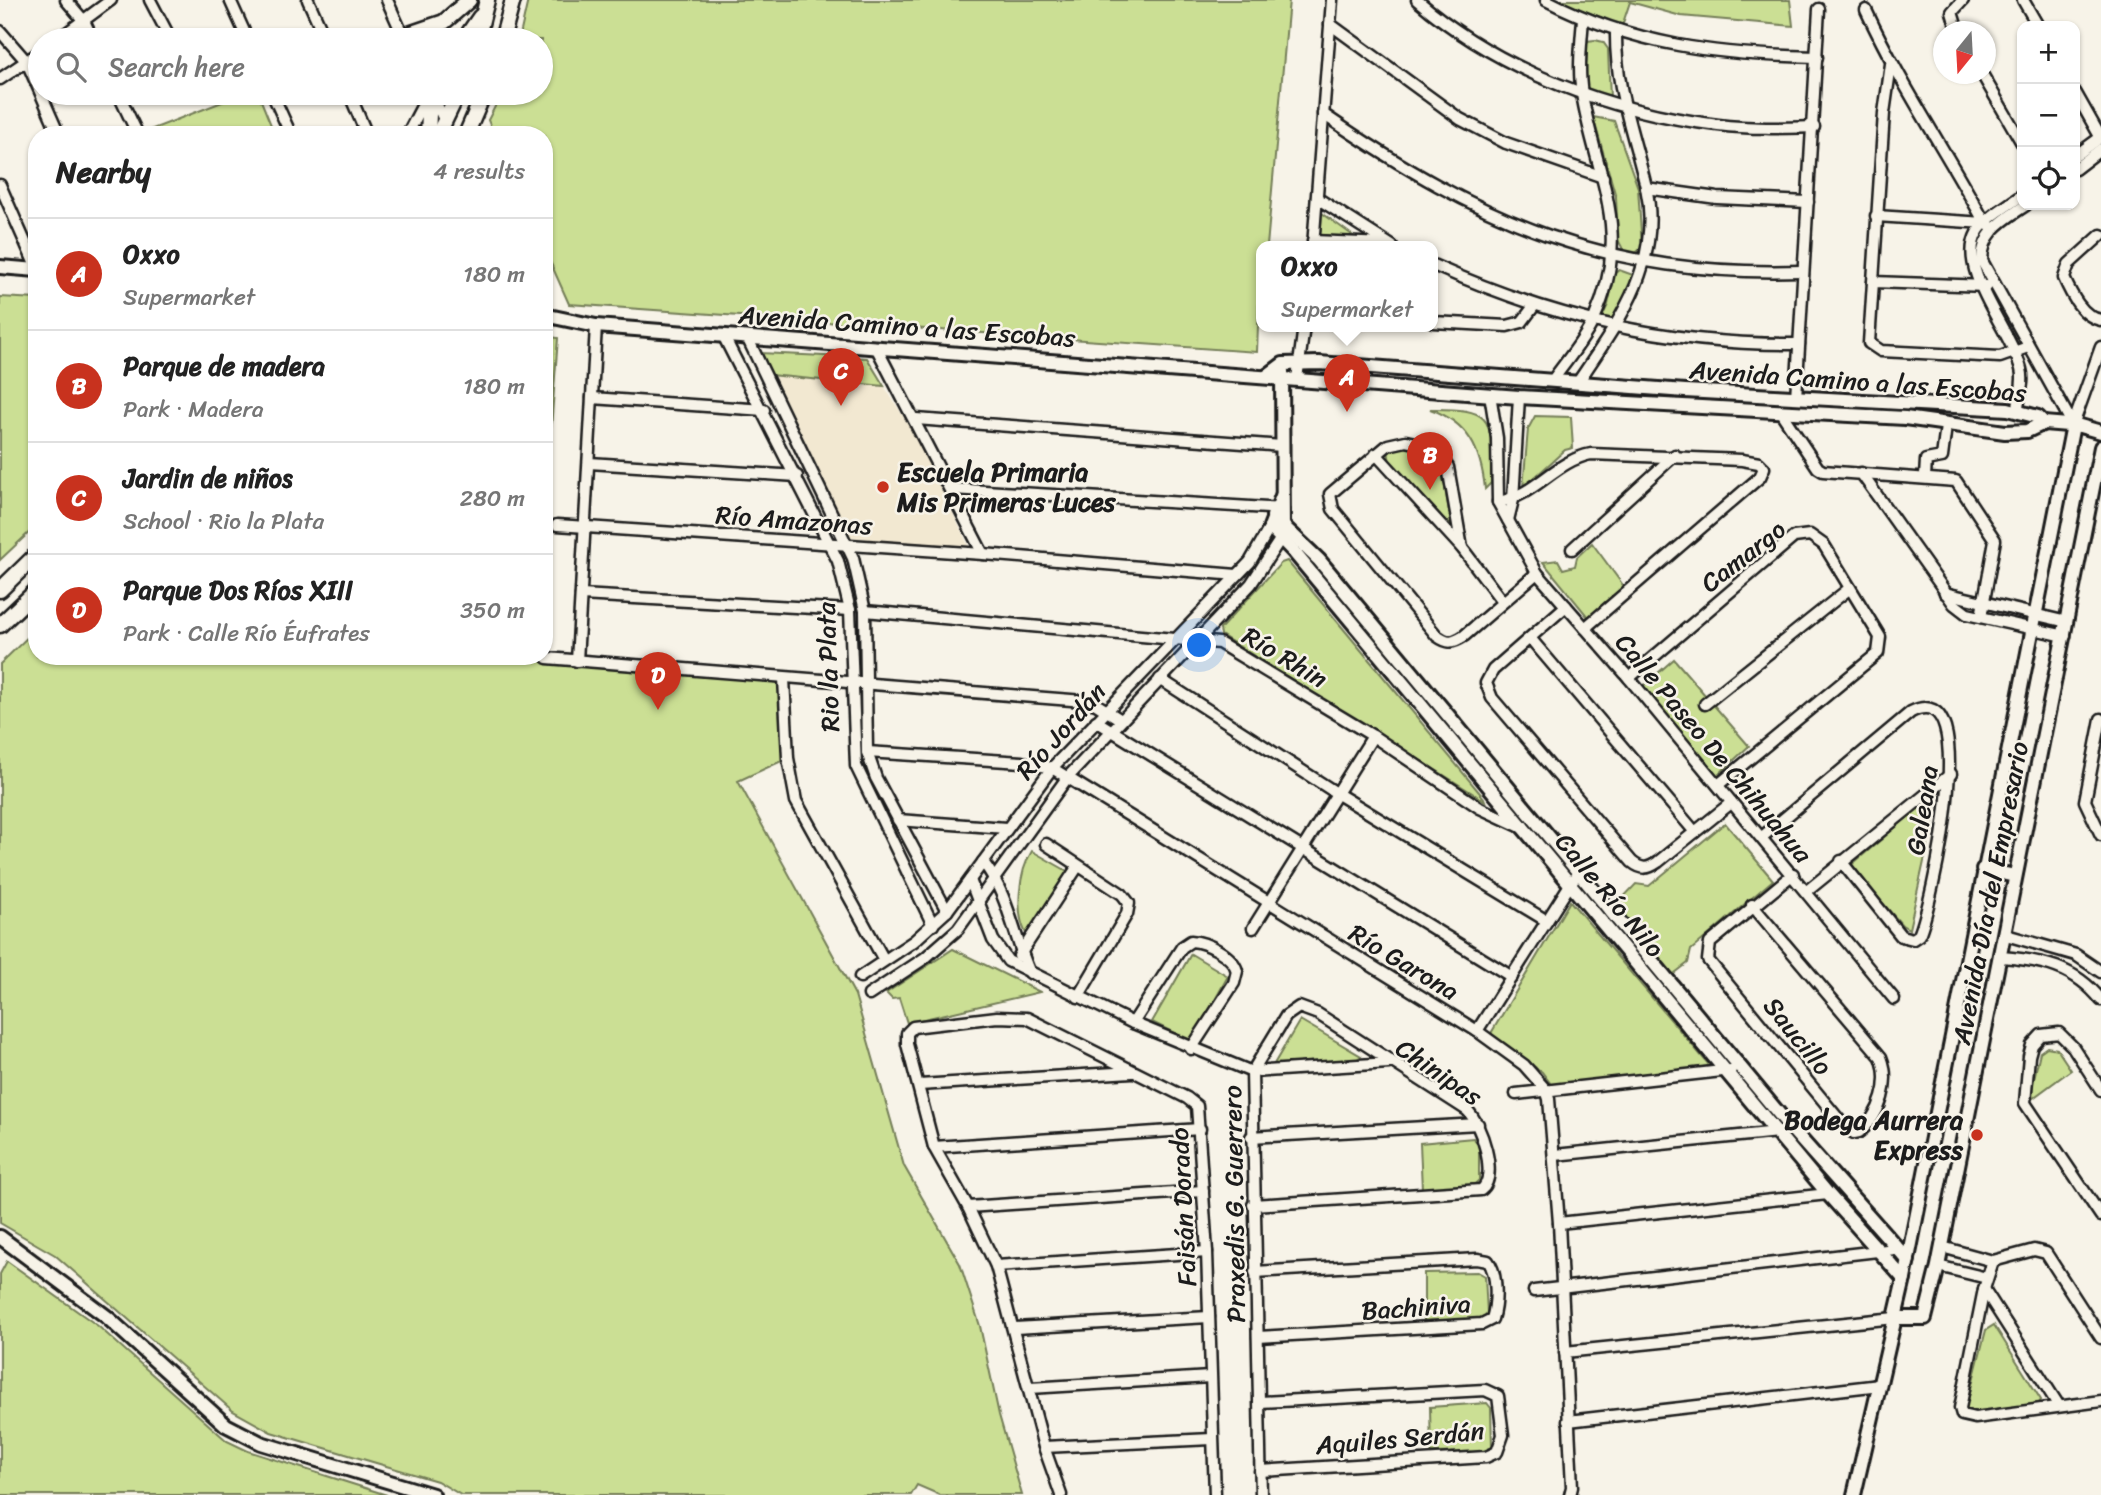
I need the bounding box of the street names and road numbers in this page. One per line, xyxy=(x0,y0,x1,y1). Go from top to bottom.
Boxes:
street label: Avenida Camino a las Escobas xyxy=(736,291,1077,361)
street label: Avenida Camino a las Escobas xyxy=(1687,346,2028,416)
street label: Río Amazonas xyxy=(714,492,875,549)
street label: Camargo xyxy=(1690,507,1796,605)
street label: Rio la Plata xyxy=(803,600,853,733)
street label: Río Rhin xyxy=(1233,613,1337,701)
street label: Calle Paseo De Chihuahua xyxy=(1603,622,1825,874)
street label: Río Jordán xyxy=(1004,671,1118,791)
street label: Avenida Día del Empresario xyxy=(1938,737,2042,1049)
street label: Galeana xyxy=(1892,762,1952,858)
street label: Calle Río Nilo xyxy=(1543,822,1677,968)
street label: Río Garona xyxy=(1340,911,1468,1013)
street label: Saucillo xyxy=(1751,986,1845,1086)
street label: Chinipas xyxy=(1386,1026,1493,1119)
street label: Praxedis G. Guerrero xyxy=(1209,1085,1259,1323)
street label: Faisán Dorado xyxy=(1156,1126,1210,1288)
street label: Bachiniva xyxy=(1360,1280,1472,1334)
street label: Aquiles Serdán xyxy=(1313,1408,1486,1468)

